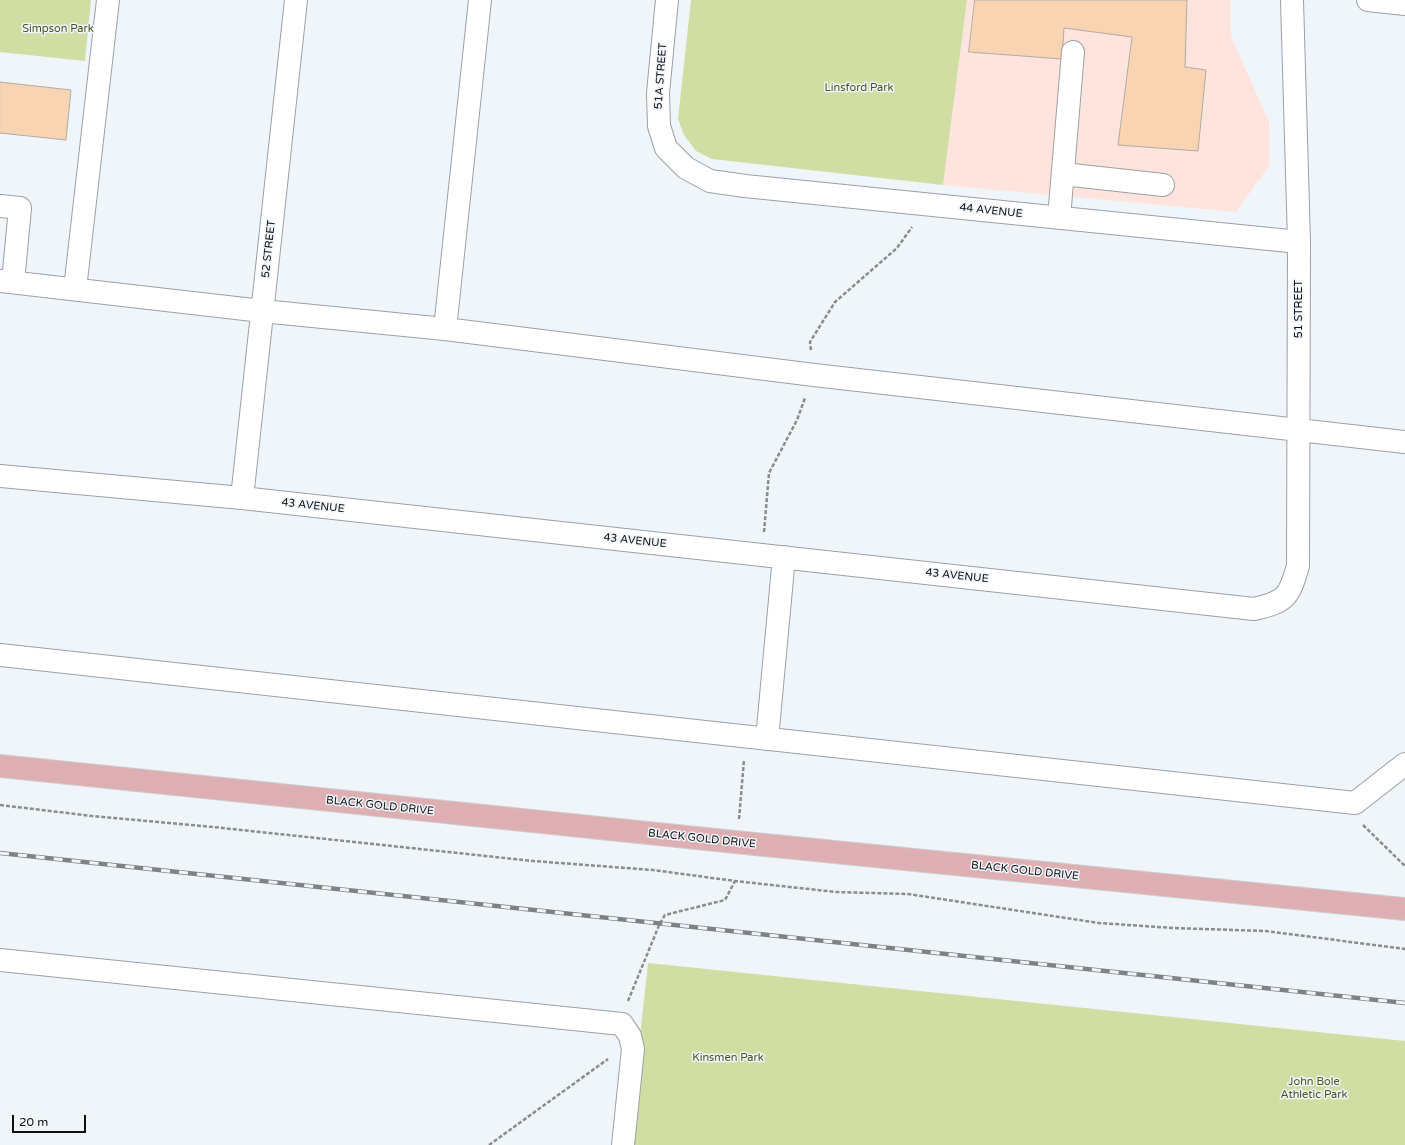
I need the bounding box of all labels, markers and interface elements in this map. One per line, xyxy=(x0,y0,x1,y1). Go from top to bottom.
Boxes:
park label: Simpson Park xyxy=(22,22,94,36)
street label: 51A STREET xyxy=(652,42,670,110)
park label: Linsford Park xyxy=(825,81,893,95)
street label: 44 AVENUE xyxy=(959,201,1023,221)
street label: 52 STREET xyxy=(259,219,279,279)
street label: 51 STREET xyxy=(1292,280,1306,338)
street label: 43 AVENUE xyxy=(281,496,345,516)
street label: 43 AVENUE xyxy=(603,531,667,551)
street label: 43 AVENUE xyxy=(925,566,989,586)
street label: BLACK GOLD DRIVE xyxy=(325,794,435,818)
street label: BLACK GOLD DRIVE xyxy=(647,827,757,851)
street label: BLACK GOLD DRIVE xyxy=(970,859,1080,883)
park label: Kinsmen Park xyxy=(692,1051,764,1065)
park label: John Bole Athletic Park xyxy=(1281,1075,1347,1101)
scale bar xyxy=(14,1107,88,1133)
text: 20 m xyxy=(19,1115,48,1129)

